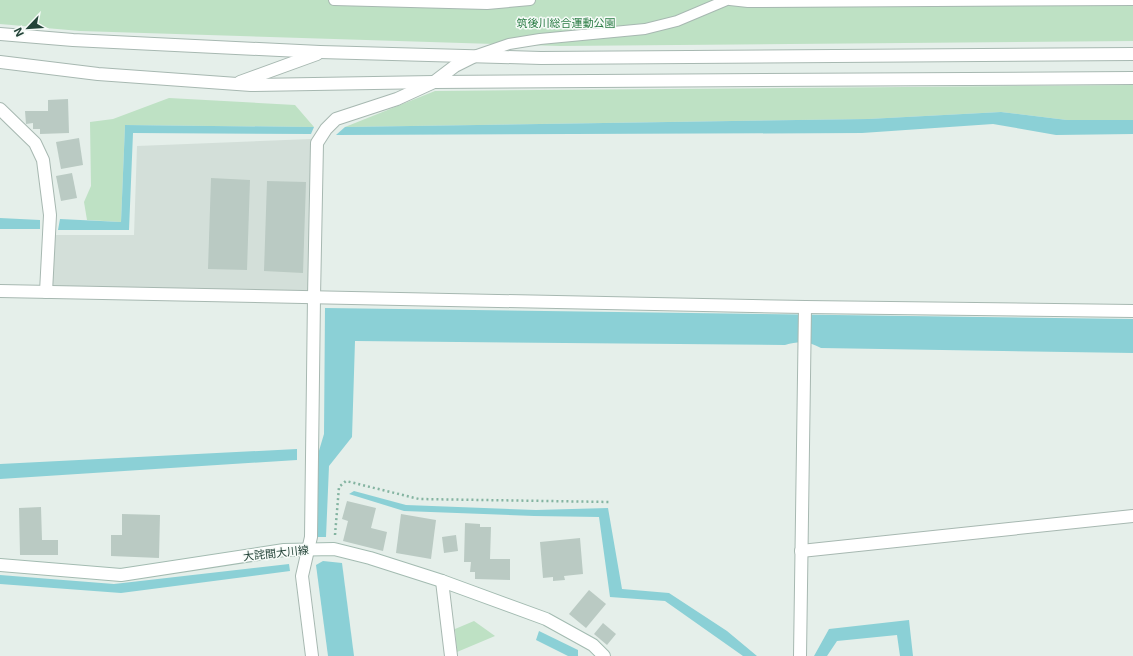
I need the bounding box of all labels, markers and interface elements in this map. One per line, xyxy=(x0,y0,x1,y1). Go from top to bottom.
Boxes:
north arrow xyxy=(8,8,48,48)
park label: 筑後川総合運動公園 xyxy=(517,16,616,30)
text: N xyxy=(11,25,27,39)
street label: 大詫間大川線 xyxy=(242,543,310,563)

